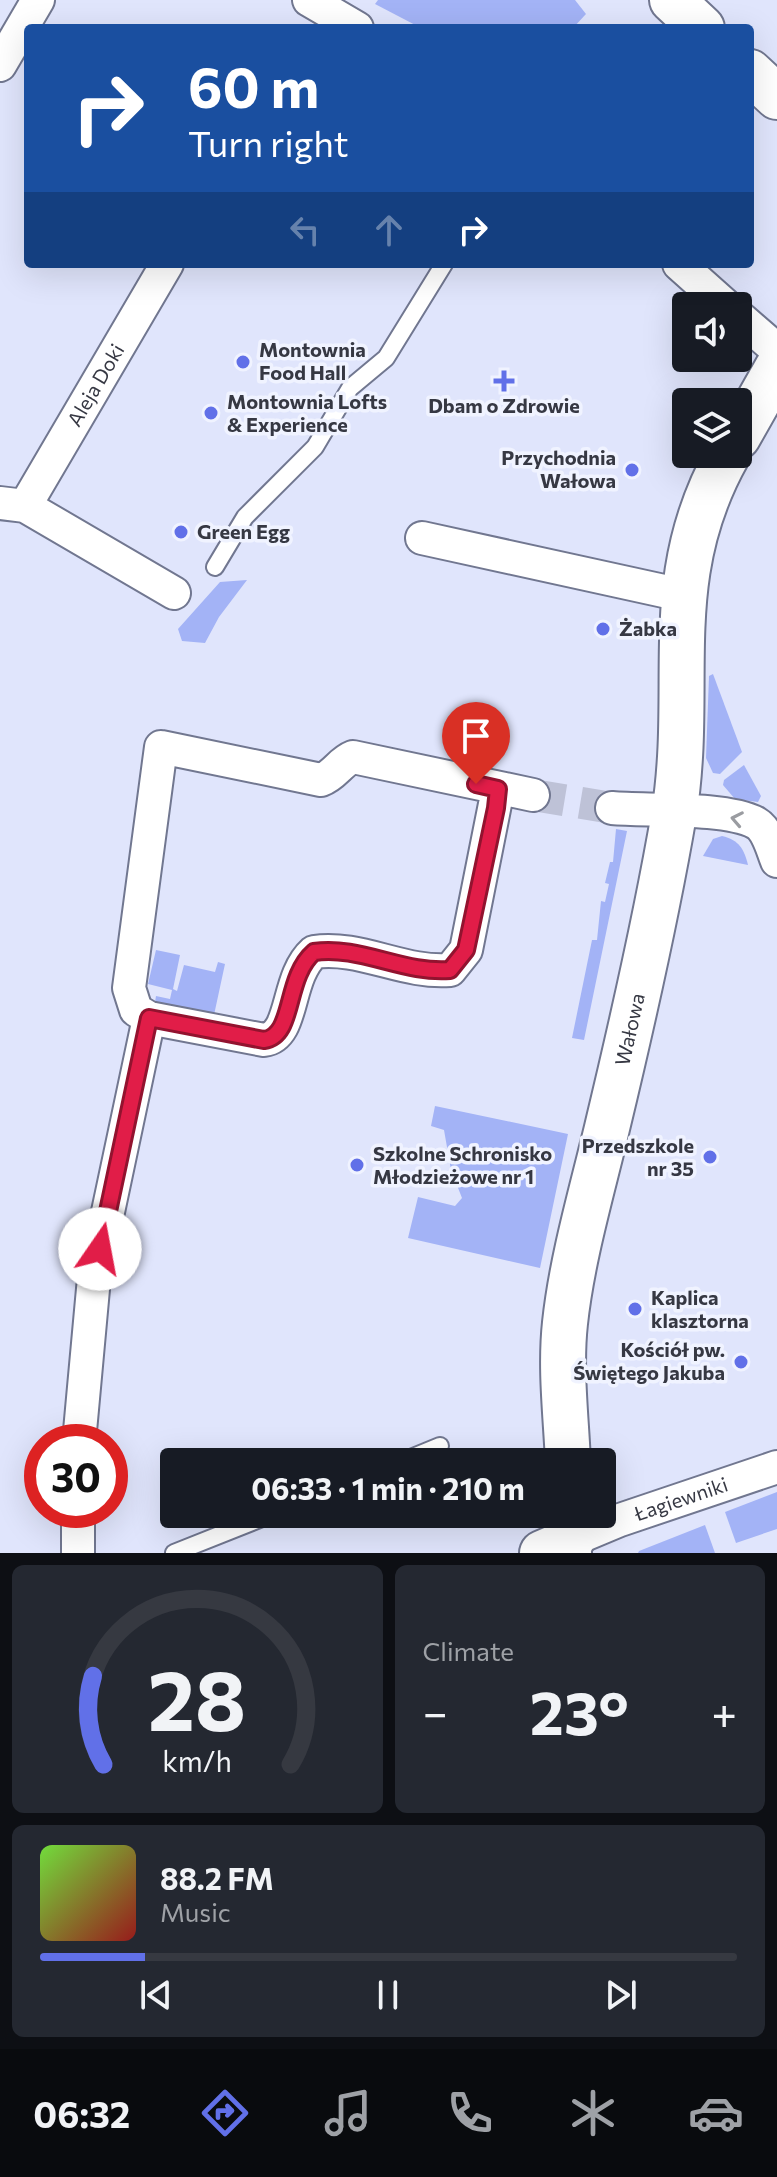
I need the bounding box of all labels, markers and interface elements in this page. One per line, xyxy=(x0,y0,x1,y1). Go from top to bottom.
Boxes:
text: 60 m xyxy=(188,51,319,120)
icon: right xyxy=(56,56,160,160)
text: Turn right xyxy=(188,120,349,164)
icon: left xyxy=(283,208,327,252)
icon: ahead xyxy=(367,208,411,252)
icon: right xyxy=(451,208,495,252)
map controls xyxy=(672,292,752,468)
button: sound xyxy=(672,292,752,372)
place label: Montownia Food Hall xyxy=(259,337,366,384)
street label: Aleja Doki xyxy=(61,339,129,430)
marker: Montownia Food Hall xyxy=(234,353,252,371)
marker: Dbam o Zdrowie xyxy=(495,372,513,390)
button: layers xyxy=(672,388,752,468)
place label: Montownia Lofts & Experience xyxy=(227,389,387,436)
place label: Dbam o Zdrowie xyxy=(428,393,580,417)
marker: Montownia Lofts & Experience xyxy=(202,404,220,422)
place label: Przychodnia Wałowa xyxy=(501,445,616,492)
marker: Przychodnia Wałowa xyxy=(623,461,641,479)
place label: Green Egg xyxy=(197,519,290,543)
marker: Green Egg xyxy=(172,523,190,541)
place label: Żabka xyxy=(619,616,677,640)
marker: Żabka xyxy=(594,620,612,638)
pin xyxy=(442,702,510,784)
icon: arrive xyxy=(454,714,498,758)
one-way arrow xyxy=(731,811,744,828)
street label: Wałowa xyxy=(609,991,649,1068)
place label: Przedszkole nr 35 xyxy=(582,1133,694,1180)
place label: Szkolne Schronisko Młodzieżowe nr 1 xyxy=(373,1141,552,1188)
marker: Przedszkole nr 35 xyxy=(701,1148,719,1166)
marker: Szkolne Schronisko Młodzieżowe nr 1 xyxy=(348,1156,366,1174)
position arrow xyxy=(58,1207,142,1291)
place label: Kaplica klasztorna xyxy=(651,1285,749,1332)
marker: Kaplica klasztorna xyxy=(626,1300,644,1318)
place label: Kościół pw. Świętego Jakuba xyxy=(573,1337,725,1384)
marker: Kościół pw. Świętego Jakuba xyxy=(732,1353,750,1371)
speed limit sign: 30 xyxy=(24,1424,128,1528)
text: 06:33 · 1 min · 210 m xyxy=(251,1469,525,1506)
street label: Łagiewniki xyxy=(630,1471,731,1526)
text: Climate xyxy=(423,1635,514,1666)
text: 28 xyxy=(148,1646,246,1748)
text: 23° xyxy=(530,1674,629,1747)
text: − xyxy=(423,1684,448,1738)
text: + xyxy=(711,1684,737,1738)
text: km/h xyxy=(162,1743,232,1778)
text: 88.2 FM xyxy=(160,1859,274,1896)
text: Music xyxy=(160,1896,231,1927)
icon: previous xyxy=(134,1973,178,2017)
icon: pause xyxy=(366,1973,410,2017)
icon: next xyxy=(599,1973,643,2017)
icon: directions xyxy=(197,2085,253,2141)
icon: music xyxy=(320,2085,376,2141)
icon: phone xyxy=(442,2085,498,2141)
icon: climate xyxy=(565,2085,621,2141)
icon: car xyxy=(688,2085,744,2141)
text: 06:32 xyxy=(33,2091,130,2135)

